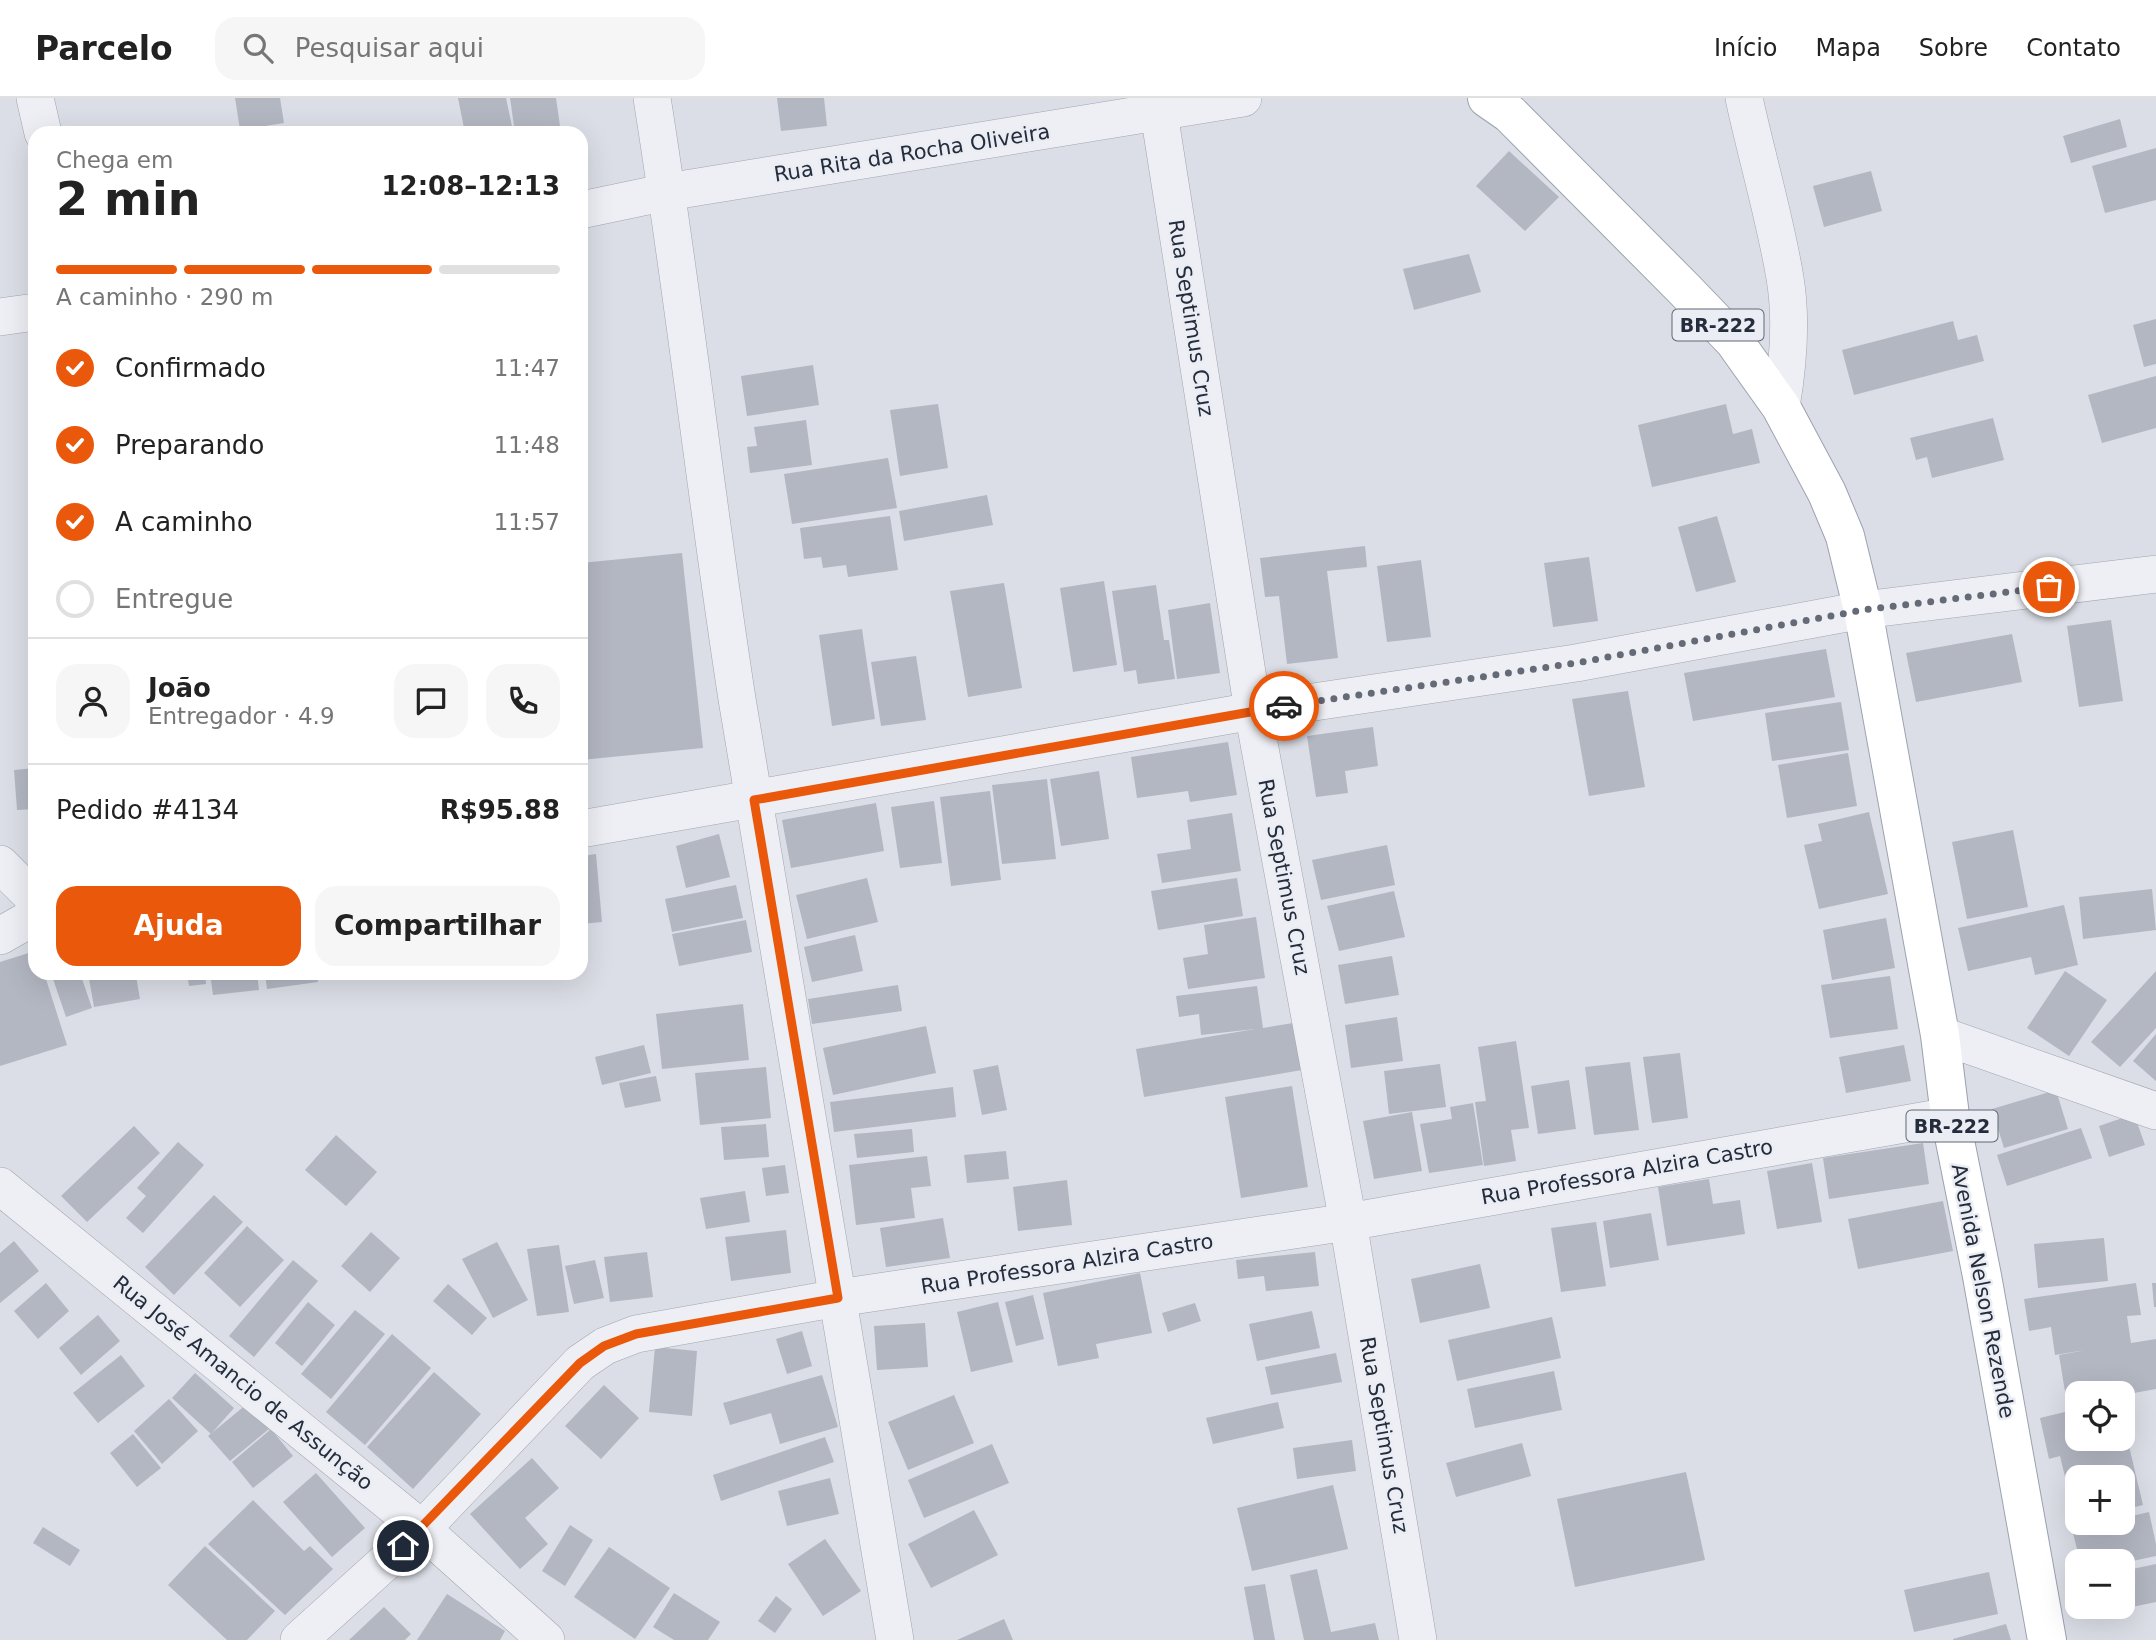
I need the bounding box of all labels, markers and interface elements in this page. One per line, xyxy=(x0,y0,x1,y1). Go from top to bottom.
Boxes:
search box xyxy=(215,17,705,80)
text: Parcelo xyxy=(35,29,173,68)
icon: search xyxy=(239,29,277,67)
text: Pesquisar aqui xyxy=(295,33,484,63)
text: Início xyxy=(1714,34,1778,62)
text: Mapa xyxy=(1816,34,1881,62)
text: Sobre xyxy=(1919,34,1988,62)
text: Contato xyxy=(2026,34,2121,62)
street label: Rua Rita da Rocha Oliveira xyxy=(772,119,1052,187)
text: Chega em xyxy=(56,147,173,173)
text: 12:08–12:13 xyxy=(381,171,560,201)
text: 2 min xyxy=(56,172,200,226)
street label: Rua Septimus Cruz xyxy=(1164,218,1218,418)
text: A caminho · 290 m xyxy=(56,284,273,310)
road number: BR-222 xyxy=(1672,310,1764,341)
icon: check xyxy=(56,349,94,387)
text: Confirmado xyxy=(115,353,266,383)
text: 11:47 xyxy=(494,355,560,381)
icon: check xyxy=(56,426,94,464)
text: Preparando xyxy=(115,430,264,460)
text: 11:48 xyxy=(494,432,560,458)
icon: check xyxy=(56,503,94,541)
text: A caminho xyxy=(115,507,253,537)
text: 11:57 xyxy=(494,509,560,535)
pin xyxy=(2019,557,2079,617)
icon: bag xyxy=(2030,568,2068,606)
text: Entregue xyxy=(115,584,233,614)
button: person xyxy=(56,664,130,738)
button: chat xyxy=(394,664,468,738)
button: phone xyxy=(486,664,560,738)
courier xyxy=(1249,671,1319,741)
text: João xyxy=(148,673,211,703)
icon: car xyxy=(1265,687,1303,725)
text: Entregador · 4.9 xyxy=(148,703,335,729)
street label: Rua Septimus Cruz xyxy=(1253,777,1315,977)
text: Pedido #4134 xyxy=(56,795,239,825)
text: R$95.88 xyxy=(440,795,560,825)
button: Ajuda xyxy=(56,886,301,966)
button: Compartilhar xyxy=(315,886,560,966)
road number: BR-222 xyxy=(1906,1110,1997,1142)
street label: Rua Professora Alzira Castro xyxy=(1479,1134,1775,1210)
street label: Avenida Nelson Rezende xyxy=(1947,1162,2019,1420)
street label: Rua Professora Alzira Castro xyxy=(919,1229,1215,1299)
street label: Rua José Amancio de Assunção xyxy=(108,1271,378,1495)
street label: Rua Septimus Cruz xyxy=(1355,1335,1413,1535)
map controls xyxy=(2065,1381,2135,1619)
button: locate xyxy=(2065,1381,2135,1451)
button: + xyxy=(2065,1465,2135,1535)
pin xyxy=(373,1516,433,1576)
icon: home xyxy=(384,1527,422,1565)
button: − xyxy=(2065,1549,2135,1619)

